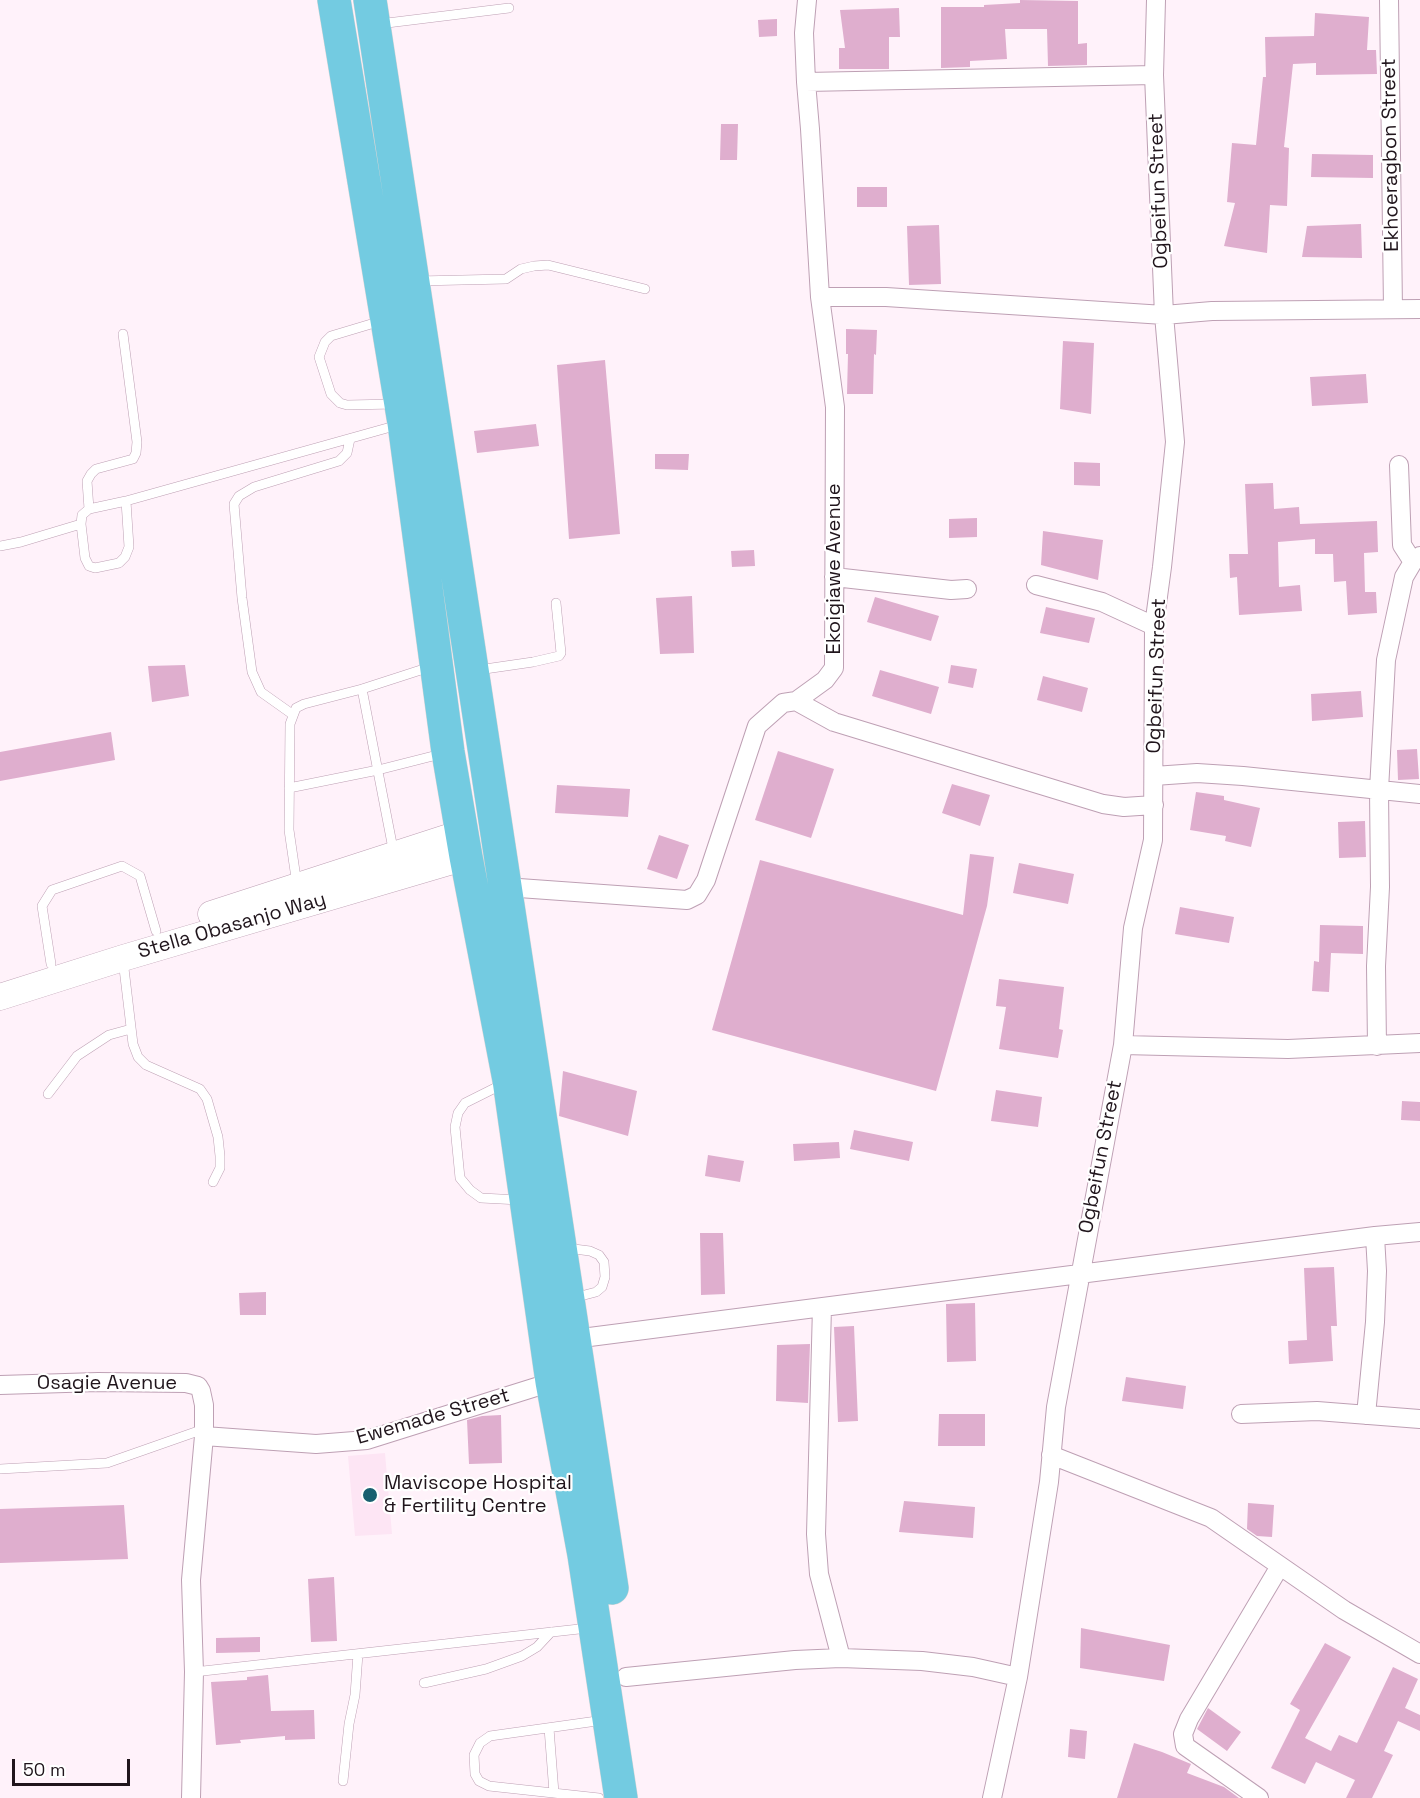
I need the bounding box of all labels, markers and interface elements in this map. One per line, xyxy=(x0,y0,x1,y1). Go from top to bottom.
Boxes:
street label: Ekhoeragbon Street xyxy=(1377,58,1405,252)
street label: Ogbeifun Street xyxy=(1144,113,1174,269)
street label: Ekoigiawe Avenue xyxy=(823,483,847,655)
street label: Ogbeifun Street xyxy=(1142,598,1172,754)
street label: Stella Obasanjo Way xyxy=(135,888,329,964)
street label: Ogbeifun Street xyxy=(1074,1078,1128,1236)
street label: Osagie Avenue xyxy=(37,1372,177,1396)
street label: Ewemade Street xyxy=(354,1384,512,1450)
place label: Maviscope Hospital & Fertility Centre xyxy=(384,1472,572,1519)
marker: Maviscope Hospital & Fertility Centre xyxy=(361,1486,379,1504)
scale bar xyxy=(15,1747,134,1785)
text: 50 m xyxy=(23,1758,65,1781)

